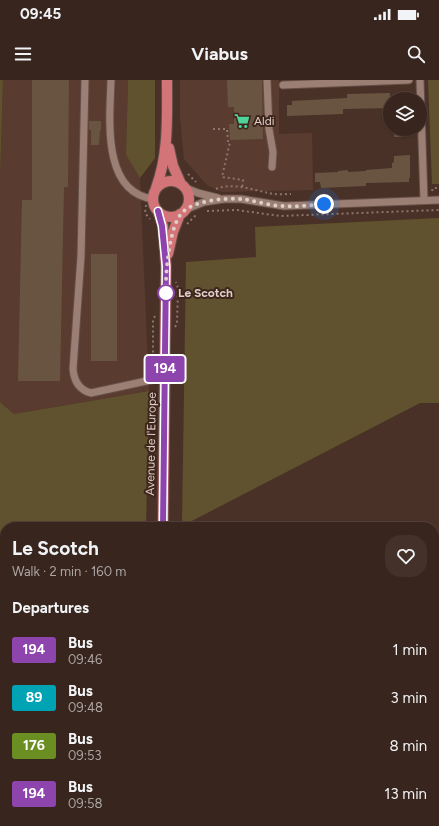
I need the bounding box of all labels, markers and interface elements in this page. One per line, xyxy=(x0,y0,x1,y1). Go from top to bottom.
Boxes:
text: 09:45 xyxy=(20,5,61,23)
icon: menu xyxy=(12,43,34,65)
text: Viabus xyxy=(191,43,248,65)
icon: search xyxy=(405,43,427,65)
map controls xyxy=(383,92,427,136)
button: layers xyxy=(383,92,427,136)
supermarket icon: Aldi xyxy=(233,112,251,130)
place label: Aldi xyxy=(254,114,275,128)
your location xyxy=(314,194,334,214)
marker: Le Scotch xyxy=(157,284,175,302)
place label: Le Scotch xyxy=(178,286,233,300)
line badge: 194 xyxy=(142,356,188,382)
text: 194 xyxy=(154,360,176,377)
street label: Avenue de l'Europe xyxy=(143,392,159,496)
button: heart xyxy=(385,535,427,577)
text: Le Scotch xyxy=(12,537,99,560)
text: Walk · 2 min · 160 m xyxy=(12,564,126,579)
text: Departures xyxy=(12,599,89,617)
text: Bus xyxy=(68,634,93,652)
text: 194 xyxy=(23,641,45,658)
text: 1 min xyxy=(392,641,427,659)
text: 09:46 xyxy=(68,652,102,667)
text: Bus xyxy=(68,682,93,700)
text: 89 xyxy=(26,689,42,706)
text: 3 min xyxy=(391,689,427,707)
text: 09:48 xyxy=(68,700,103,715)
text: Bus xyxy=(68,730,93,748)
text: 176 xyxy=(23,737,45,754)
text: 8 min xyxy=(389,737,427,755)
text: 09:53 xyxy=(68,748,102,763)
text: Bus xyxy=(68,778,93,796)
text: 194 xyxy=(23,785,45,802)
text: 13 min xyxy=(384,785,427,803)
text: 09:58 xyxy=(68,796,102,811)

